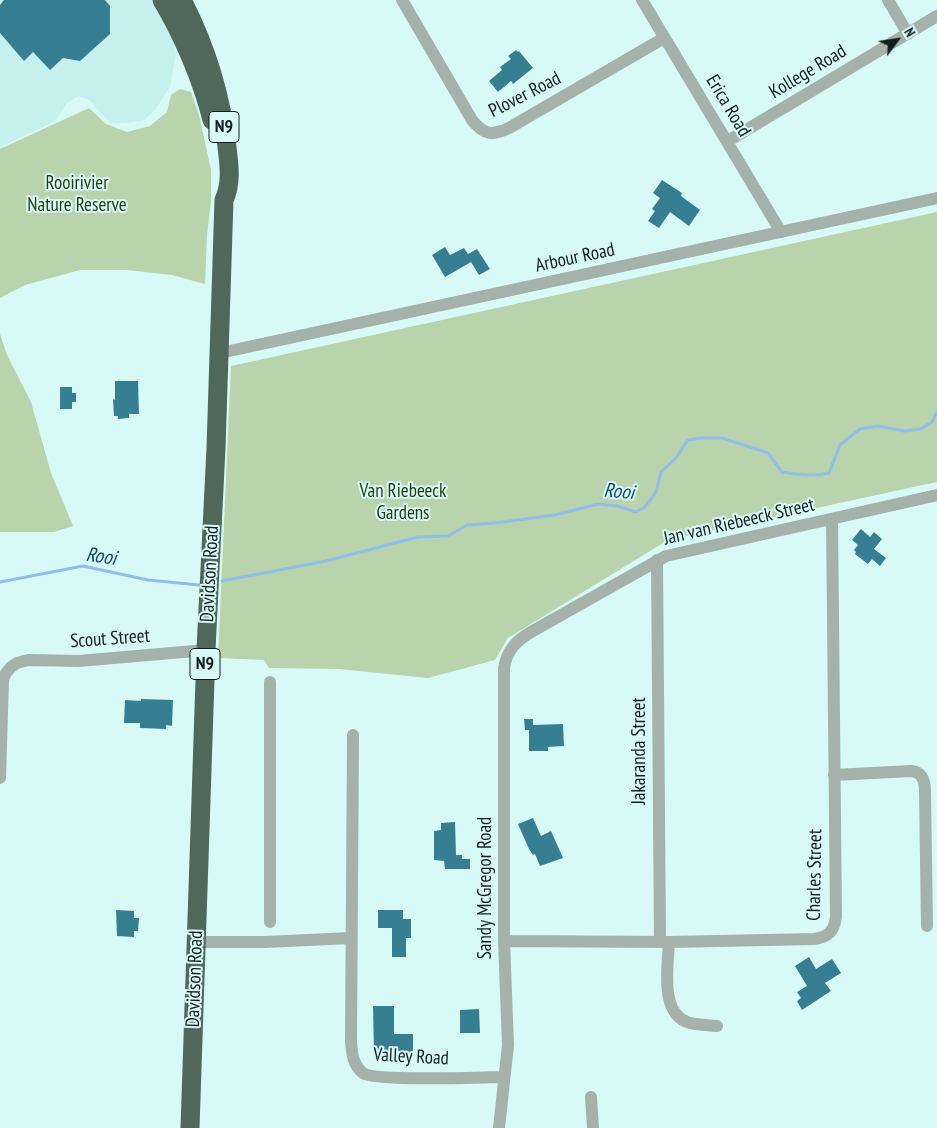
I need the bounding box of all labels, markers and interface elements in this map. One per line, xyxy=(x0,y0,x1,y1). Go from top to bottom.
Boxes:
north arrow xyxy=(872,15,922,65)
text: N xyxy=(900,24,920,40)
street label: Kollege Road xyxy=(765,40,851,104)
street label: Plover Road xyxy=(485,67,565,123)
street label: Erica Road xyxy=(701,71,755,141)
road number: N9 xyxy=(209,111,239,142)
park label: Rooirivier Nature Reserve xyxy=(27,173,127,217)
street label: Arbour Road xyxy=(533,238,617,278)
water label: Rooi xyxy=(603,479,635,505)
park label: Van Riebeeck Gardens xyxy=(360,481,446,525)
street label: Jan van Riebeeck Street xyxy=(661,494,817,550)
street label: Davidson Road xyxy=(196,525,224,623)
water label: Rooi xyxy=(84,543,118,571)
street label: Scout Street xyxy=(69,625,151,653)
road number: N9 xyxy=(190,649,220,680)
street label: Jakaranda Street xyxy=(629,697,651,805)
street label: Sandy McGregor Road xyxy=(475,817,497,959)
street label: Charles Street xyxy=(803,829,827,921)
street label: Davidson Road xyxy=(182,930,208,1028)
street label: Valley Road xyxy=(373,1044,449,1070)

